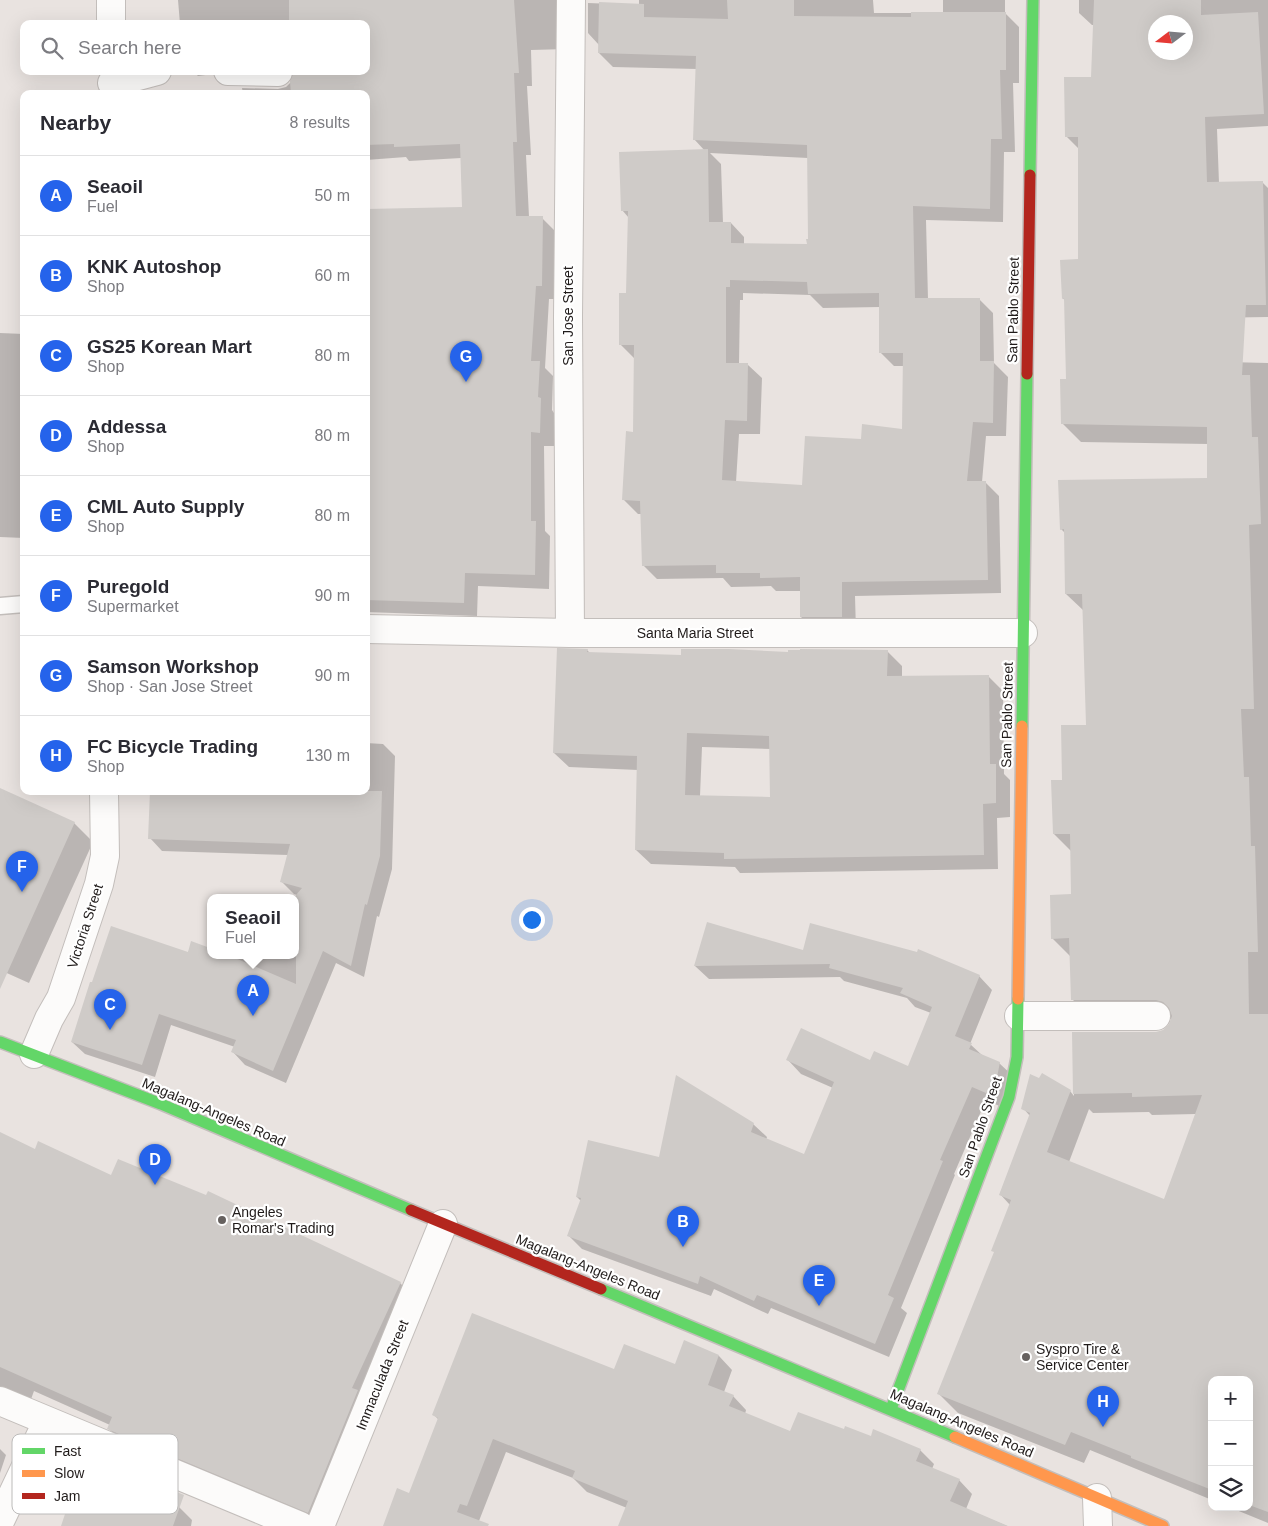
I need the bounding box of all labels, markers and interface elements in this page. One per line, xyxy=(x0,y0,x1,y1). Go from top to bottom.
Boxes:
north arrow xyxy=(1148,15,1193,60)
search box xyxy=(20,20,370,75)
icon: search xyxy=(38,34,66,62)
text: Search here xyxy=(78,37,182,58)
text: Nearby xyxy=(40,111,111,134)
text: 8 results xyxy=(290,114,350,131)
text: Seaoil xyxy=(87,176,143,197)
text: A xyxy=(50,187,62,204)
text: 50 m xyxy=(314,187,350,204)
text: Fuel xyxy=(87,198,118,215)
text: KNK Autoshop xyxy=(87,256,221,277)
street label: San Pablo Street xyxy=(1004,257,1022,363)
street label: San Jose Street xyxy=(560,266,576,366)
text: B xyxy=(50,267,62,284)
text: 60 m xyxy=(314,267,350,284)
text: Shop xyxy=(87,278,124,295)
text: GS25 Korean Mart xyxy=(87,336,252,357)
pin: G xyxy=(450,341,482,382)
text: C xyxy=(50,347,62,364)
text: 80 m xyxy=(314,347,350,364)
text: Shop xyxy=(87,358,124,375)
text: Addessa xyxy=(87,416,166,437)
text: D xyxy=(50,427,62,444)
text: 80 m xyxy=(314,427,350,444)
text: Shop xyxy=(87,438,124,455)
text: CML Auto Supply xyxy=(87,496,244,517)
text: E xyxy=(51,507,61,524)
text: 80 m xyxy=(314,507,350,524)
text: Shop xyxy=(87,518,124,535)
text: Puregold xyxy=(87,576,169,597)
text: F xyxy=(51,587,61,604)
text: 90 m xyxy=(314,587,350,604)
text: Supermarket xyxy=(87,598,179,615)
street label: Santa Maria Street xyxy=(637,625,753,641)
text: Samson Workshop xyxy=(87,656,259,677)
street label: San Pablo Street xyxy=(998,662,1016,768)
text: G xyxy=(50,667,62,684)
text: 90 m xyxy=(314,667,350,684)
text: Shop · San Jose Street xyxy=(87,678,252,695)
text: FC Bicycle Trading xyxy=(87,736,258,757)
text: H xyxy=(50,747,62,764)
text: 130 m xyxy=(306,747,350,764)
text: Shop xyxy=(87,758,124,775)
pin: F xyxy=(6,851,38,892)
street label: Victoria Street xyxy=(64,882,106,970)
popup xyxy=(207,894,299,959)
text: Seaoil xyxy=(225,907,281,928)
your location xyxy=(519,907,545,933)
text: Fuel xyxy=(225,929,256,946)
pin: A xyxy=(237,975,269,1016)
pin: C xyxy=(94,989,126,1030)
street label: San Pablo Street xyxy=(955,1074,1005,1180)
street label: Magalang-Angeles Road xyxy=(140,1075,288,1149)
pin: D xyxy=(139,1144,171,1185)
place label: Angeles Romar's Trading xyxy=(232,1204,334,1236)
pin: B xyxy=(667,1206,699,1247)
marker: Angeles Romar's Trading xyxy=(216,1214,228,1226)
street label: Magalang-Angeles Road xyxy=(514,1231,662,1303)
pin: E xyxy=(803,1265,835,1306)
street label: Immaculada Street xyxy=(353,1317,411,1432)
place label: Syspro Tire & Service Center xyxy=(1036,1341,1129,1373)
marker: Syspro Tire & Service Center xyxy=(1020,1351,1032,1363)
map controls xyxy=(1208,1376,1253,1511)
button: + xyxy=(1208,1376,1253,1421)
street label: Magalang-Angeles Road xyxy=(888,1386,1036,1460)
pin: H xyxy=(1087,1386,1119,1427)
button: − xyxy=(1208,1421,1253,1466)
legend xyxy=(12,1434,178,1514)
text: Fast xyxy=(54,1443,81,1459)
text: Slow xyxy=(54,1465,85,1481)
button: layers xyxy=(1208,1466,1253,1511)
text: Jam xyxy=(54,1488,80,1504)

